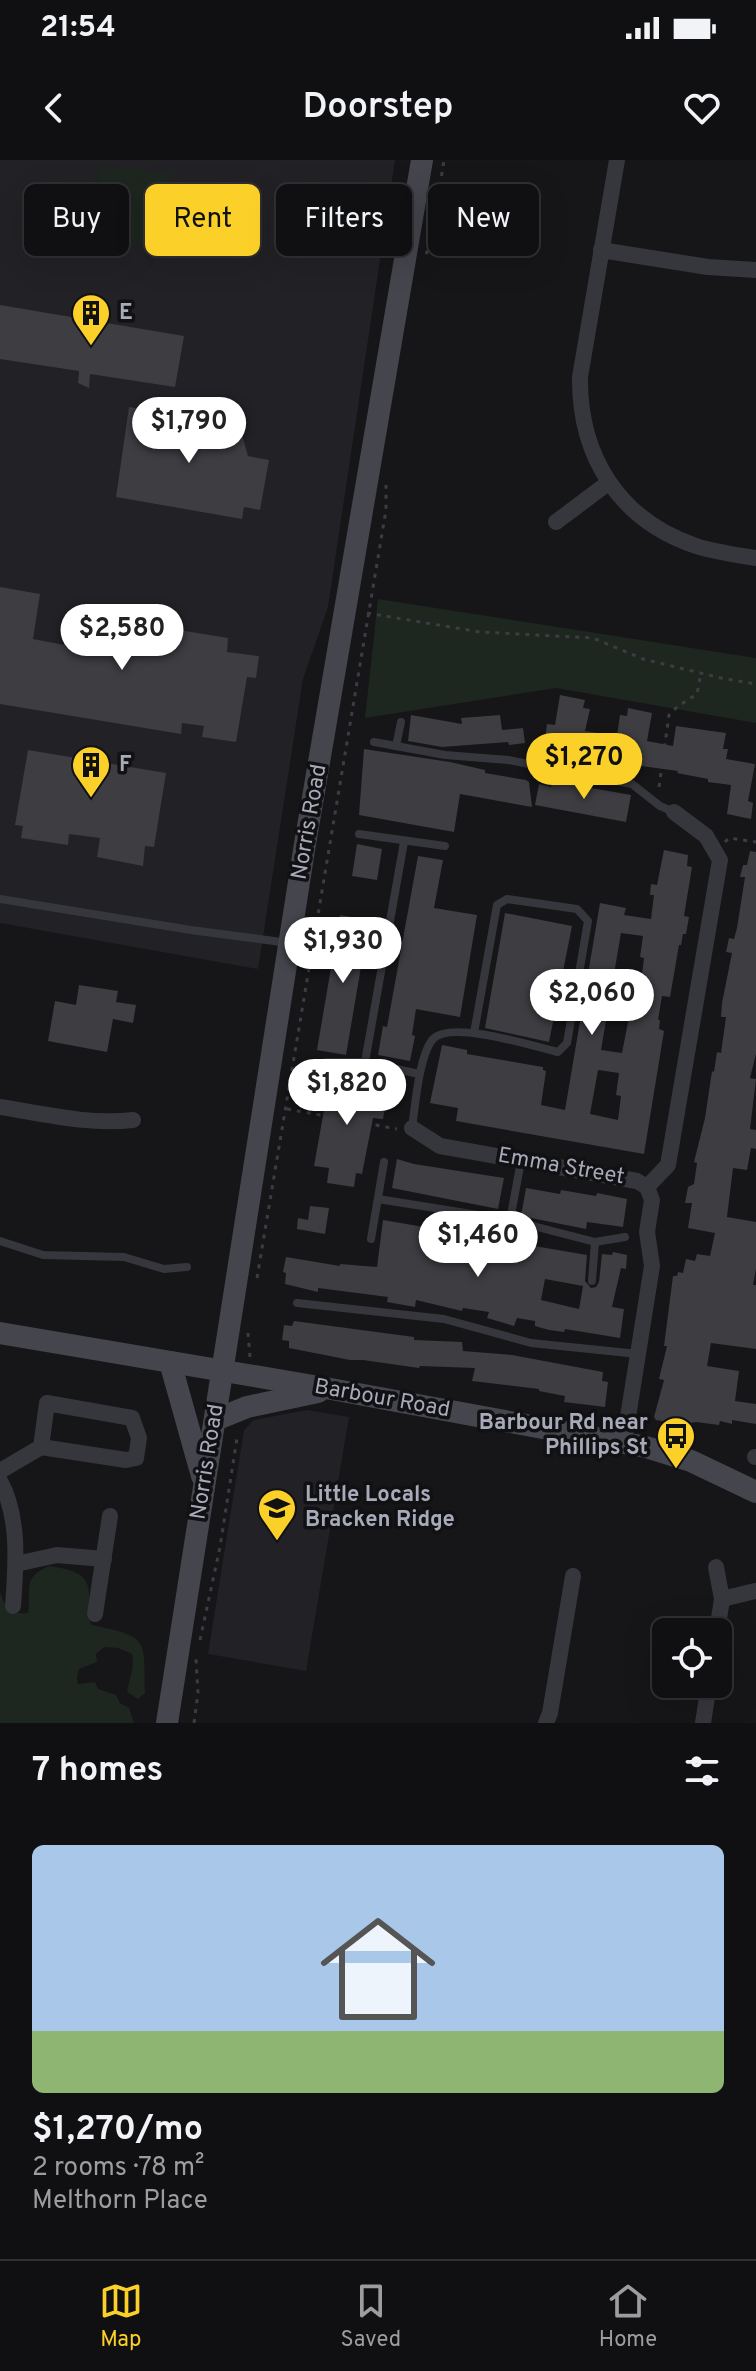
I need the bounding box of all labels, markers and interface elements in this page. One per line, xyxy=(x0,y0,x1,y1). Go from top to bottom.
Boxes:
text: 21:54 xyxy=(40,10,116,47)
text: Doorstep xyxy=(302,85,454,131)
icon: back xyxy=(32,86,76,130)
icon: heart xyxy=(680,86,724,130)
chip: Buy xyxy=(24,184,129,256)
chip: Rent xyxy=(145,184,260,256)
chip: Filters xyxy=(276,184,412,256)
chip: New xyxy=(428,184,539,256)
building icon: E xyxy=(70,292,112,347)
place label: E xyxy=(119,300,133,327)
pin: $1,790 xyxy=(124,397,254,465)
text: $1,790 xyxy=(150,406,228,439)
pin: $2,580 xyxy=(57,604,187,672)
text: $2,580 xyxy=(79,613,166,646)
pin: $1,270 xyxy=(519,733,649,801)
text: $1,270 xyxy=(544,742,624,775)
building icon: F xyxy=(70,744,112,799)
place label: F xyxy=(119,752,132,779)
street label: Norris Road xyxy=(287,762,333,882)
pin: $1,930 xyxy=(278,917,408,985)
text: $1,930 xyxy=(302,926,384,959)
pin: $2,060 xyxy=(527,969,657,1037)
text: $2,060 xyxy=(548,978,636,1011)
pin: $1,820 xyxy=(282,1059,412,1127)
text: $1,820 xyxy=(306,1068,388,1101)
street label: Emma Street xyxy=(496,1143,626,1191)
pin: $1,460 xyxy=(413,1211,543,1279)
text: $1,460 xyxy=(437,1220,519,1253)
street label: Barbour Road xyxy=(312,1374,452,1424)
street label: Norris Road xyxy=(186,1402,230,1522)
place label: Barbour Rd near Phillips St xyxy=(479,1410,648,1462)
bus stop icon: Barbour Rd near Phillips St xyxy=(655,1415,697,1470)
place label: Little Locals Bracken Ridge xyxy=(305,1482,455,1534)
school or university icon: Little Locals Bracken Ridge xyxy=(256,1487,298,1542)
map controls xyxy=(652,1618,732,1698)
button: locate xyxy=(652,1618,732,1698)
icon: filters xyxy=(680,1749,724,1793)
text: 7 homes xyxy=(32,1750,163,1793)
icon: home xyxy=(306,1897,450,2041)
text: $1,270/mo xyxy=(32,2109,203,2152)
text: 2 rooms · 78 m² xyxy=(32,2152,204,2185)
text: Melthorn Place xyxy=(32,2185,208,2218)
tab: Map xyxy=(99,2279,143,2354)
tab: Saved xyxy=(341,2279,401,2354)
tab: Home xyxy=(599,2279,657,2354)

